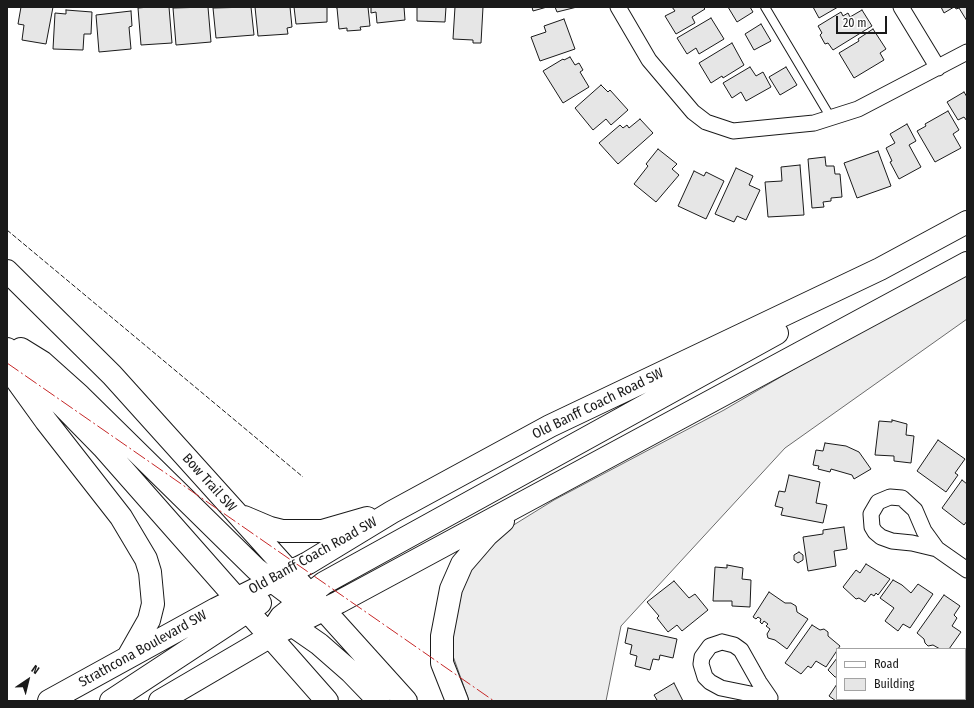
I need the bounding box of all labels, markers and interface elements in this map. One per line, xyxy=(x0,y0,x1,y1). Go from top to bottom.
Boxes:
scale bar xyxy=(838,8,889,34)
text: 20 m xyxy=(843,16,867,30)
street label: Old Banff Coach Road SW xyxy=(530,365,666,443)
street label: Bow Trail SW xyxy=(178,450,240,516)
street label: Old Banff Coach Road SW xyxy=(246,514,380,598)
street label: Strathcona Boulevard SW xyxy=(76,607,210,691)
legend xyxy=(836,648,966,700)
text: Road xyxy=(874,657,899,671)
north arrow xyxy=(8,660,48,700)
text: N xyxy=(29,663,42,677)
text: Building xyxy=(874,677,914,691)

